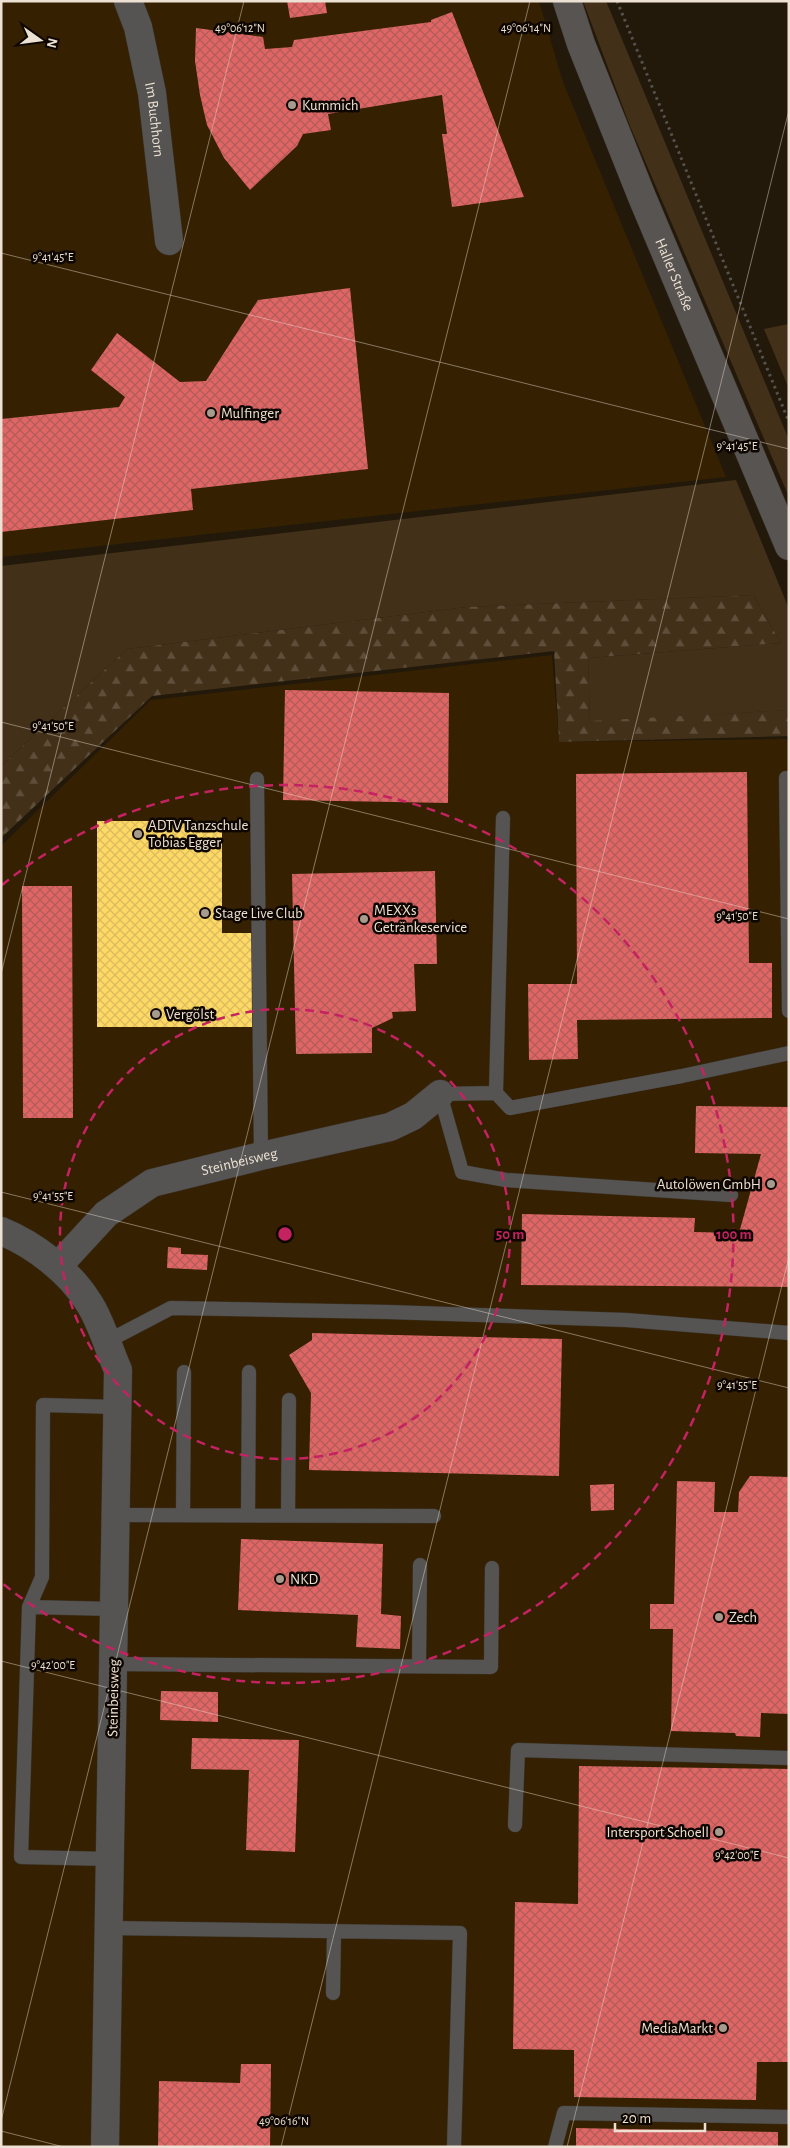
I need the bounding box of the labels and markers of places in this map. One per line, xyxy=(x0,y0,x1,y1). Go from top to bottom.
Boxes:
place label: Kummich xyxy=(302,98,359,113)
marker: Kummich xyxy=(286,99,298,111)
place label: Mulfinger xyxy=(221,406,279,421)
marker: Mulfinger xyxy=(205,407,217,419)
place label: ADTV Tanzschule Tobias Egger xyxy=(148,818,249,850)
marker: ADTV Tanzschule Tobias Egger xyxy=(132,828,144,840)
place label: MEXXs Getränkeservice xyxy=(374,903,467,935)
place label: Stage Live Club xyxy=(215,906,303,921)
marker: Stage Live Club xyxy=(199,907,211,919)
marker: MEXXs Getränkeservice xyxy=(358,913,370,925)
place label: Vergölst xyxy=(166,1007,214,1022)
marker: Vergölst xyxy=(150,1008,162,1020)
place label: Autolöwen GmbH xyxy=(657,1177,761,1192)
marker: Autolöwen GmbH xyxy=(765,1178,777,1190)
centre of rings xyxy=(276,1225,294,1243)
place label: NKD xyxy=(290,1572,318,1587)
marker: NKD xyxy=(274,1573,286,1585)
place label: Zech xyxy=(729,1610,757,1625)
marker: Zech xyxy=(713,1611,725,1623)
place label: Intersport Schoell xyxy=(607,1825,709,1840)
marker: Intersport Schoell xyxy=(713,1826,725,1838)
place label: MediaMarkt xyxy=(641,2021,713,2036)
marker: MediaMarkt xyxy=(717,2022,729,2034)

